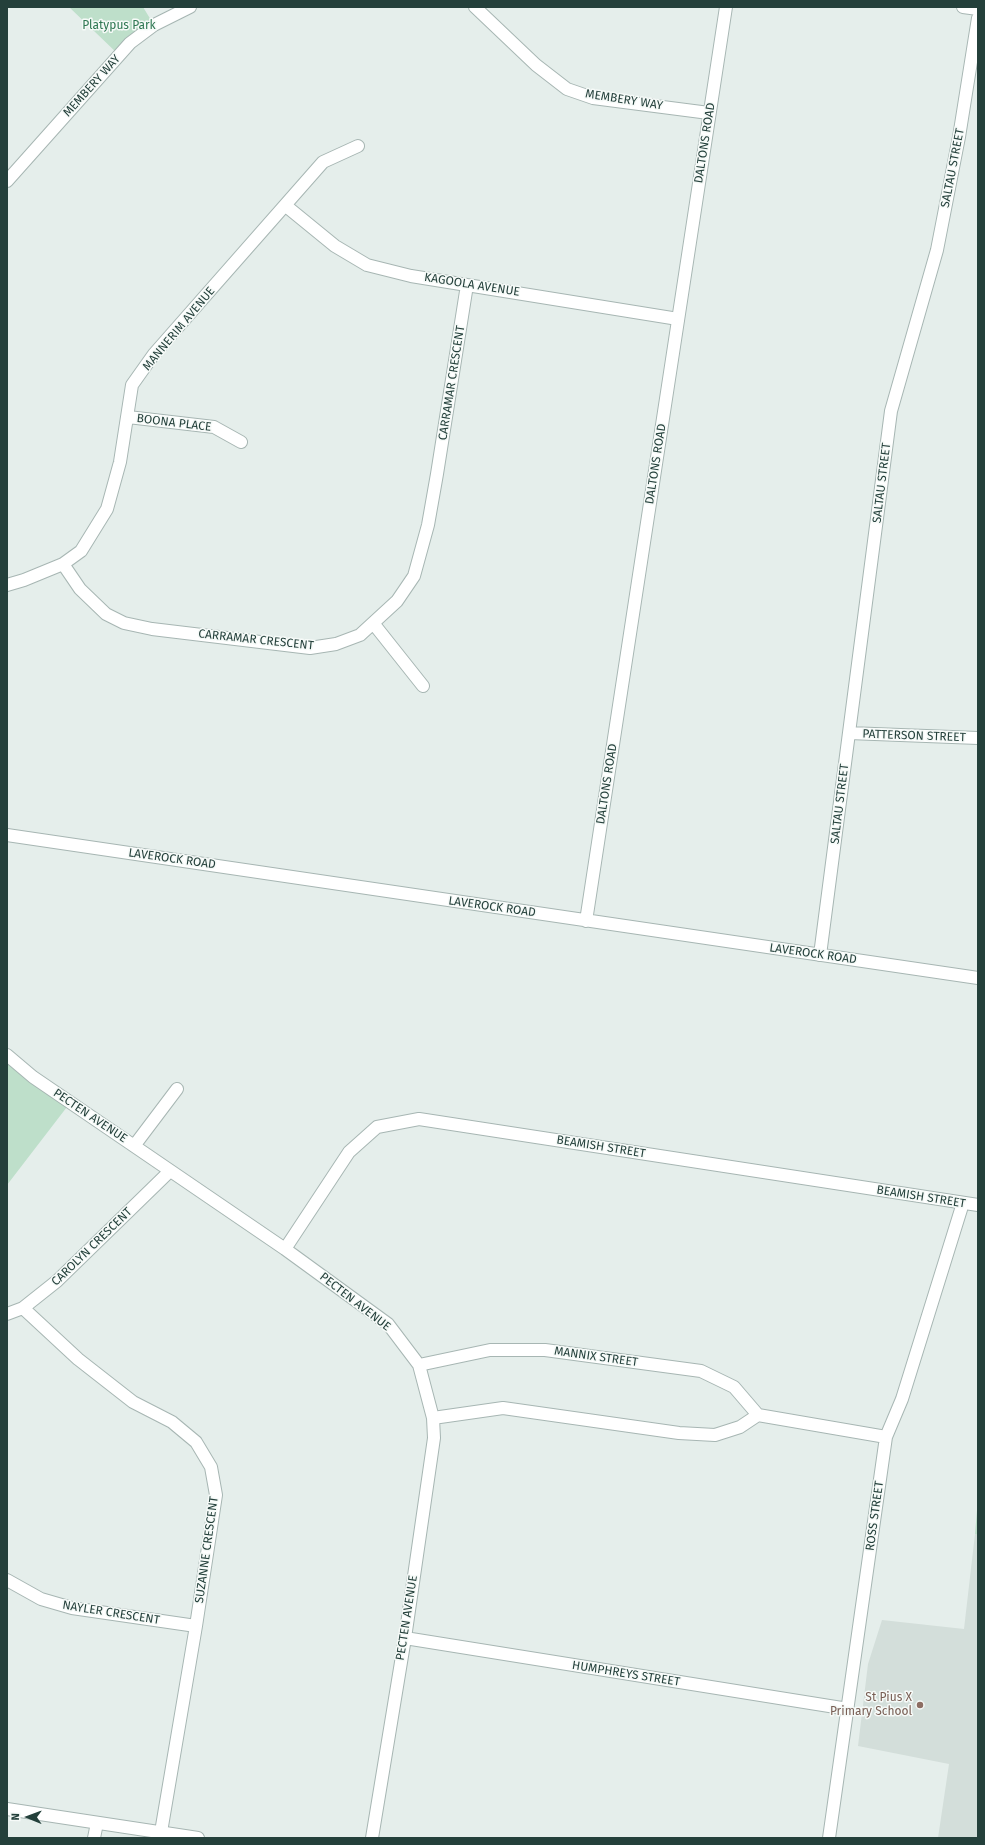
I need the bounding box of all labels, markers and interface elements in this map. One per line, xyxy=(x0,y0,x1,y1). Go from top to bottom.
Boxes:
park label: Platypus Park xyxy=(82,19,156,33)
street label: MEMBERY WAY xyxy=(60,52,124,120)
street label: MEMBERY WAY xyxy=(584,87,664,113)
street label: DALTONS ROAD xyxy=(692,102,718,184)
street label: SALTAU STREET xyxy=(938,127,968,209)
street label: KAGOOLA AVENUE xyxy=(423,270,521,300)
street label: MANNERIM AVENUE xyxy=(140,284,218,374)
street label: CARRAMAR CRESCENT xyxy=(436,325,468,441)
street label: BOONA PLACE xyxy=(136,411,212,435)
street label: DALTONS ROAD xyxy=(643,423,669,505)
street label: SALTAU STREET xyxy=(870,442,894,524)
street label: CARRAMAR CRESCENT xyxy=(198,627,314,653)
street label: PATTERSON STREET xyxy=(862,727,966,745)
street label: DALTONS ROAD xyxy=(594,743,620,825)
street label: SALTAU STREET xyxy=(828,763,852,845)
street label: LAVEROCK ROAD xyxy=(127,846,217,872)
street label: LAVEROCK ROAD xyxy=(447,894,537,920)
street label: LAVEROCK ROAD xyxy=(768,941,858,967)
street label: PECTEN AVENUE xyxy=(50,1086,130,1146)
street label: BEAMISH STREET xyxy=(555,1133,647,1161)
street label: BEAMISH STREET xyxy=(875,1183,967,1211)
street label: CAROLYN CRESCENT xyxy=(49,1205,135,1289)
street label: PECTEN AVENUE xyxy=(317,1270,393,1334)
street label: MANNIX STREET xyxy=(553,1344,639,1370)
street label: ROSS STREET xyxy=(863,1480,887,1552)
street label: SUZANNE CRESCENT xyxy=(192,1496,222,1604)
street label: PECTEN AVENUE xyxy=(393,1574,421,1662)
street label: NAYLER CRESCENT xyxy=(61,1598,161,1628)
street label: HUMPHREYS STREET xyxy=(571,1658,681,1690)
place label: St Pius X Primary School xyxy=(830,1691,912,1719)
marker: St Pius X Primary School xyxy=(915,1700,925,1710)
north arrow xyxy=(8,1797,48,1837)
text: N xyxy=(9,1813,22,1821)

